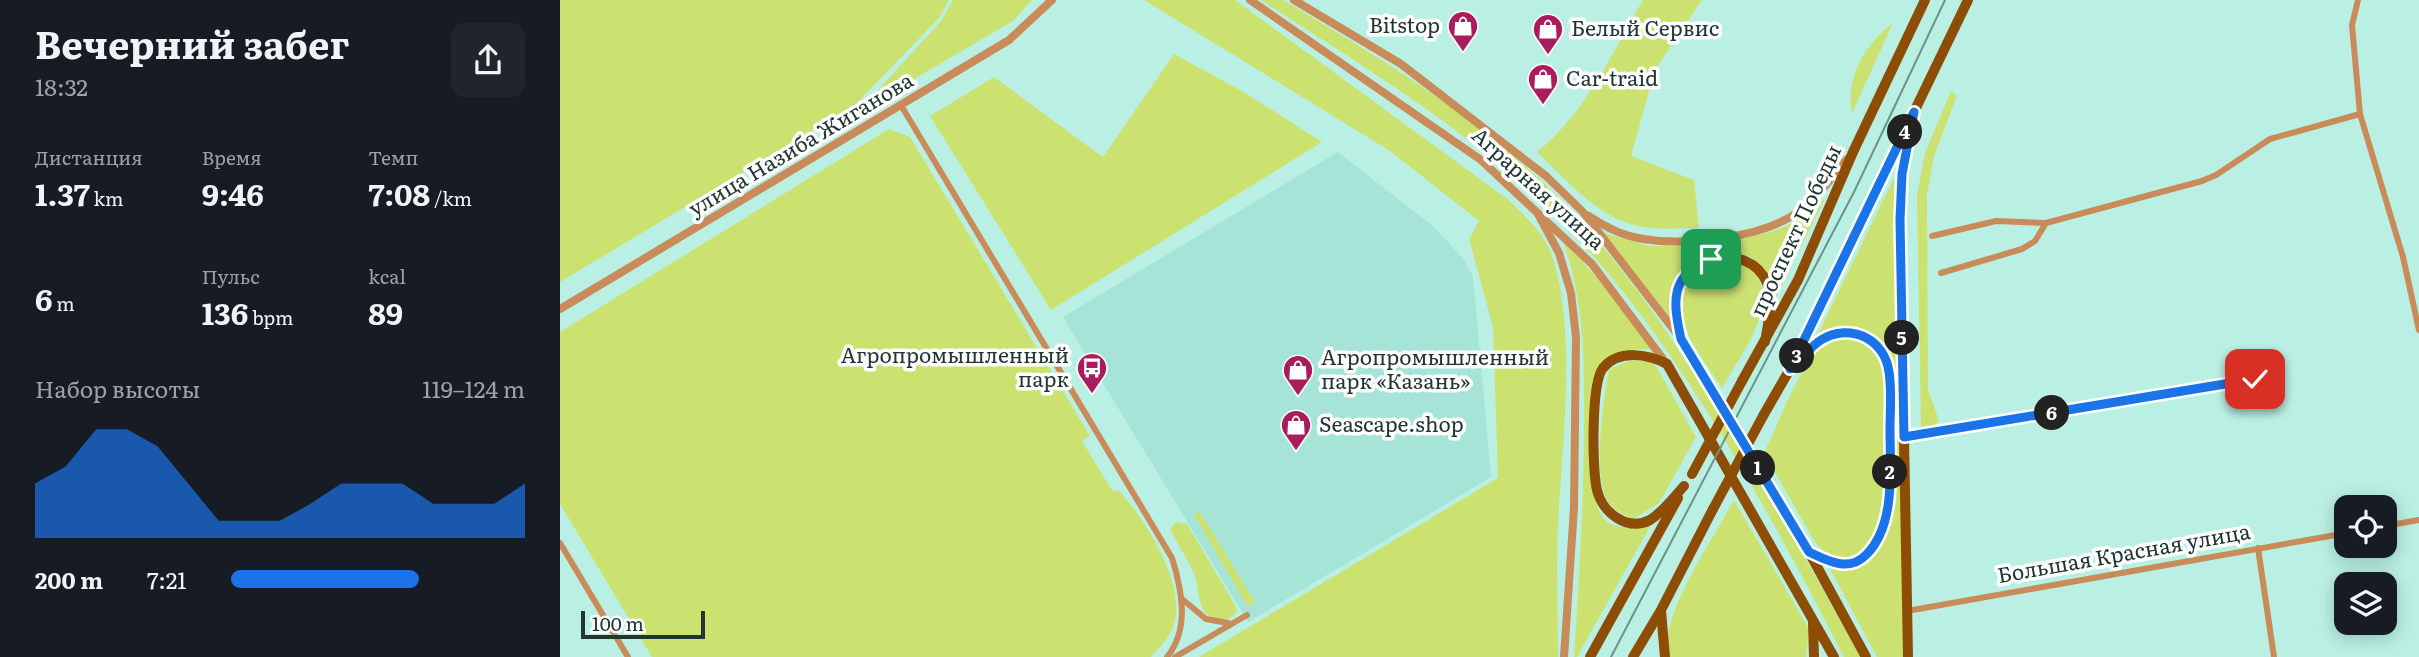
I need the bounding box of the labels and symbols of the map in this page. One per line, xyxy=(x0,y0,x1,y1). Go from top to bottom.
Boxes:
place label: Bitstop xyxy=(1369,8,1440,39)
shop icon: Bitstop xyxy=(1446,9,1480,53)
place label: Белый Сервис xyxy=(1571,11,1719,42)
shop icon: Белый Сервис xyxy=(1531,12,1565,56)
place label: Car-traid xyxy=(1566,61,1658,92)
shop icon: Car-traid xyxy=(1526,62,1560,106)
street label: улица Назиба Жиганова xyxy=(681,63,919,222)
pin: 4 xyxy=(1888,114,1922,150)
street label: Аграрная улица xyxy=(1466,119,1614,256)
street label: проспект Победы xyxy=(1740,139,1847,321)
pin xyxy=(1681,229,1741,289)
pin: 5 xyxy=(1884,320,1920,356)
place label: Агропромышленный парк xyxy=(841,338,1070,393)
pin: 3 xyxy=(1780,338,1814,374)
place label: Агропромышленный парк «Казань» xyxy=(1321,340,1549,395)
pin xyxy=(2225,349,2285,409)
bus stop icon: Агропромышленный парк xyxy=(1075,351,1109,395)
shop icon: Агропромышленный парк «Казань» xyxy=(1281,353,1315,397)
pin: 6 xyxy=(2034,396,2070,430)
place label: Seascape.shop xyxy=(1319,407,1464,438)
shop icon: Seascape.shop xyxy=(1279,408,1313,452)
pin: 1 xyxy=(1740,450,1776,486)
pin: 2 xyxy=(1872,454,1908,490)
street label: Большая Красная улица xyxy=(1995,514,2253,589)
scale bar xyxy=(581,608,705,640)

